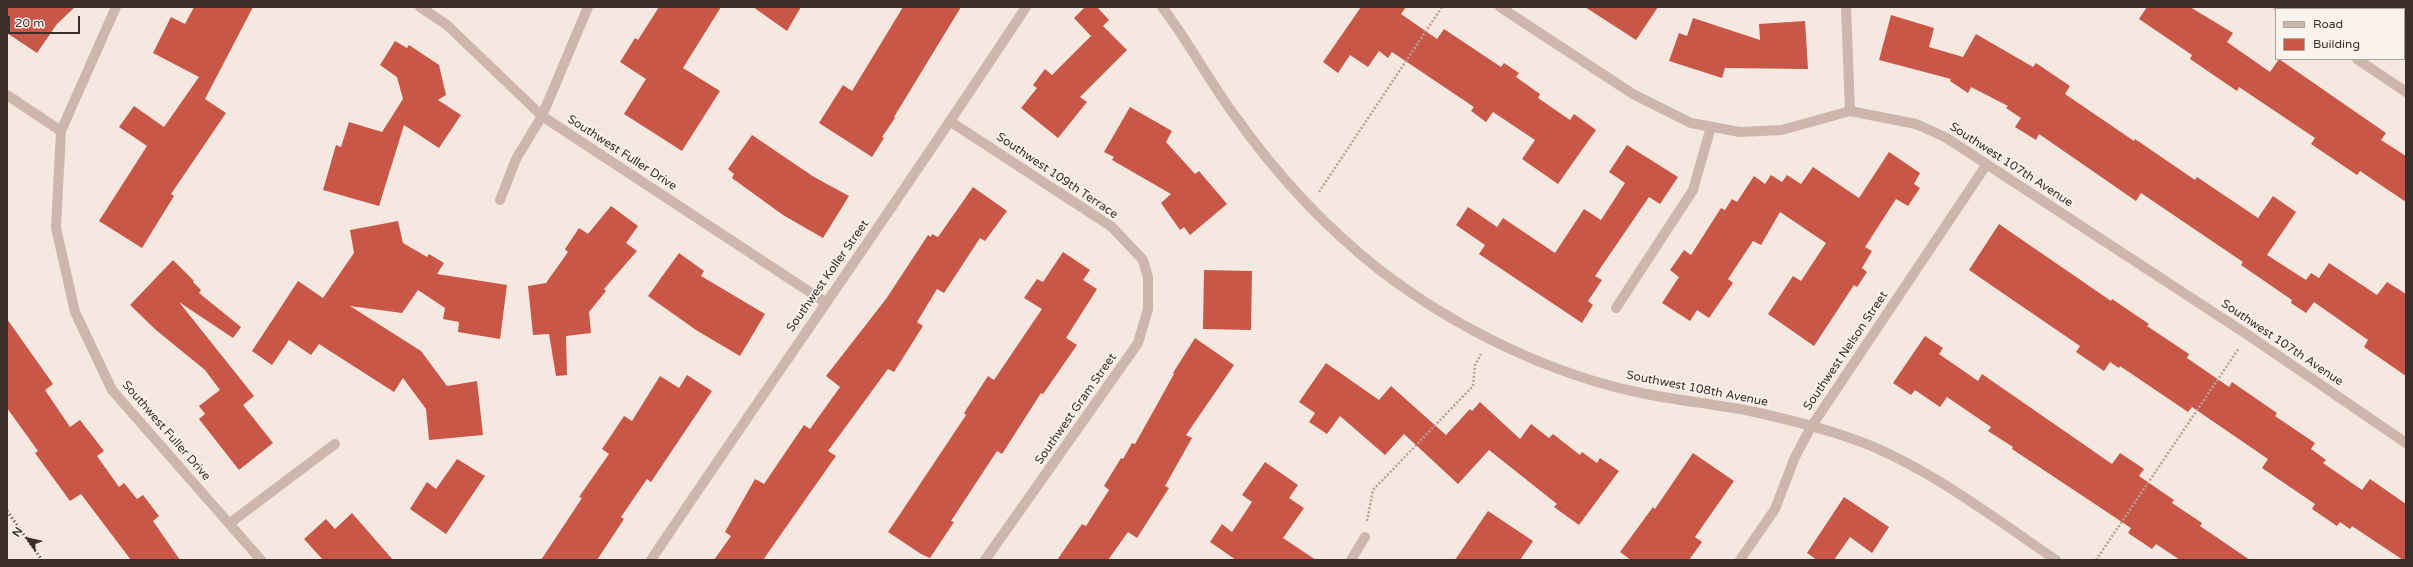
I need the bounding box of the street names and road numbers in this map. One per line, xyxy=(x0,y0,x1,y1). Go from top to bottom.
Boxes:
street label: Southwest Fuller Drive xyxy=(565,112,679,194)
street label: Southwest 107th Avenue xyxy=(1947,120,2075,210)
street label: Southwest 109th Terrace xyxy=(994,130,1120,222)
street label: Southwest Koller Street xyxy=(784,217,872,335)
street label: Southwest Nelson Street xyxy=(1801,289,1891,413)
street label: Southwest 107th Avenue xyxy=(2218,297,2346,389)
street label: Southwest Gram Street xyxy=(1032,351,1120,467)
street label: Southwest 108th Avenue xyxy=(1625,368,1769,410)
street label: Southwest Fuller Drive xyxy=(119,378,213,484)

